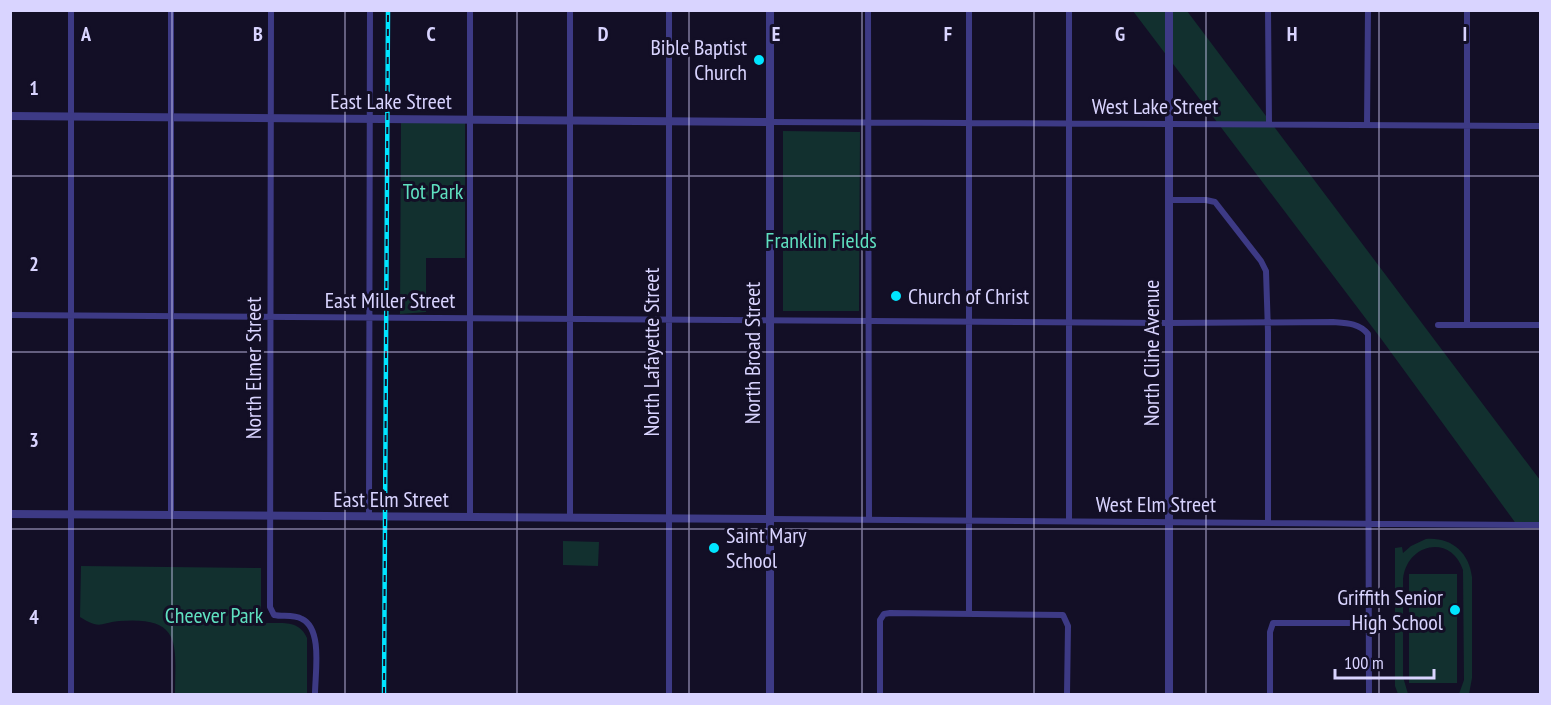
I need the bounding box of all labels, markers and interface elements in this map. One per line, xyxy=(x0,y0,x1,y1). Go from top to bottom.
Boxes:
text: A xyxy=(80,21,92,47)
text: B xyxy=(253,21,263,47)
text: C xyxy=(426,21,436,47)
text: D xyxy=(598,21,609,47)
text: E xyxy=(772,21,780,47)
text: F xyxy=(944,21,952,47)
text: G xyxy=(1115,21,1125,47)
text: H xyxy=(1287,21,1297,47)
text: I xyxy=(1463,21,1467,47)
place label: Bible Baptist Church xyxy=(650,33,747,86)
marker: Bible Baptist Church xyxy=(752,53,766,67)
text: 1 xyxy=(29,75,39,101)
street label: East Lake Street xyxy=(330,87,452,115)
street label: West Lake Street xyxy=(1092,92,1218,120)
park label: Tot Park xyxy=(403,177,464,205)
park label: Franklin Fields xyxy=(765,226,877,254)
text: 2 xyxy=(29,251,39,277)
street label: North Lafayette Street xyxy=(637,268,665,436)
street label: North Cline Avenue xyxy=(1137,280,1165,426)
street label: North Broad Street xyxy=(738,282,766,424)
place label: Church of Christ xyxy=(908,282,1029,310)
street label: East Miller Street xyxy=(325,286,455,314)
marker: Church of Christ xyxy=(889,289,903,303)
street label: North Elmer Street xyxy=(239,297,267,439)
text: 3 xyxy=(29,427,39,453)
street label: East Elm Street xyxy=(333,485,449,513)
street label: West Elm Street xyxy=(1096,490,1216,518)
place label: Saint Mary School xyxy=(726,521,807,574)
marker: Saint Mary School xyxy=(707,541,721,555)
place label: Griffith Senior High School xyxy=(1337,583,1444,636)
park label: Cheever Park xyxy=(165,601,264,629)
marker: Griffith Senior High School xyxy=(1448,603,1462,617)
text: 4 xyxy=(29,604,39,630)
scale bar xyxy=(1335,642,1434,680)
text: 100 m xyxy=(1344,651,1384,674)

